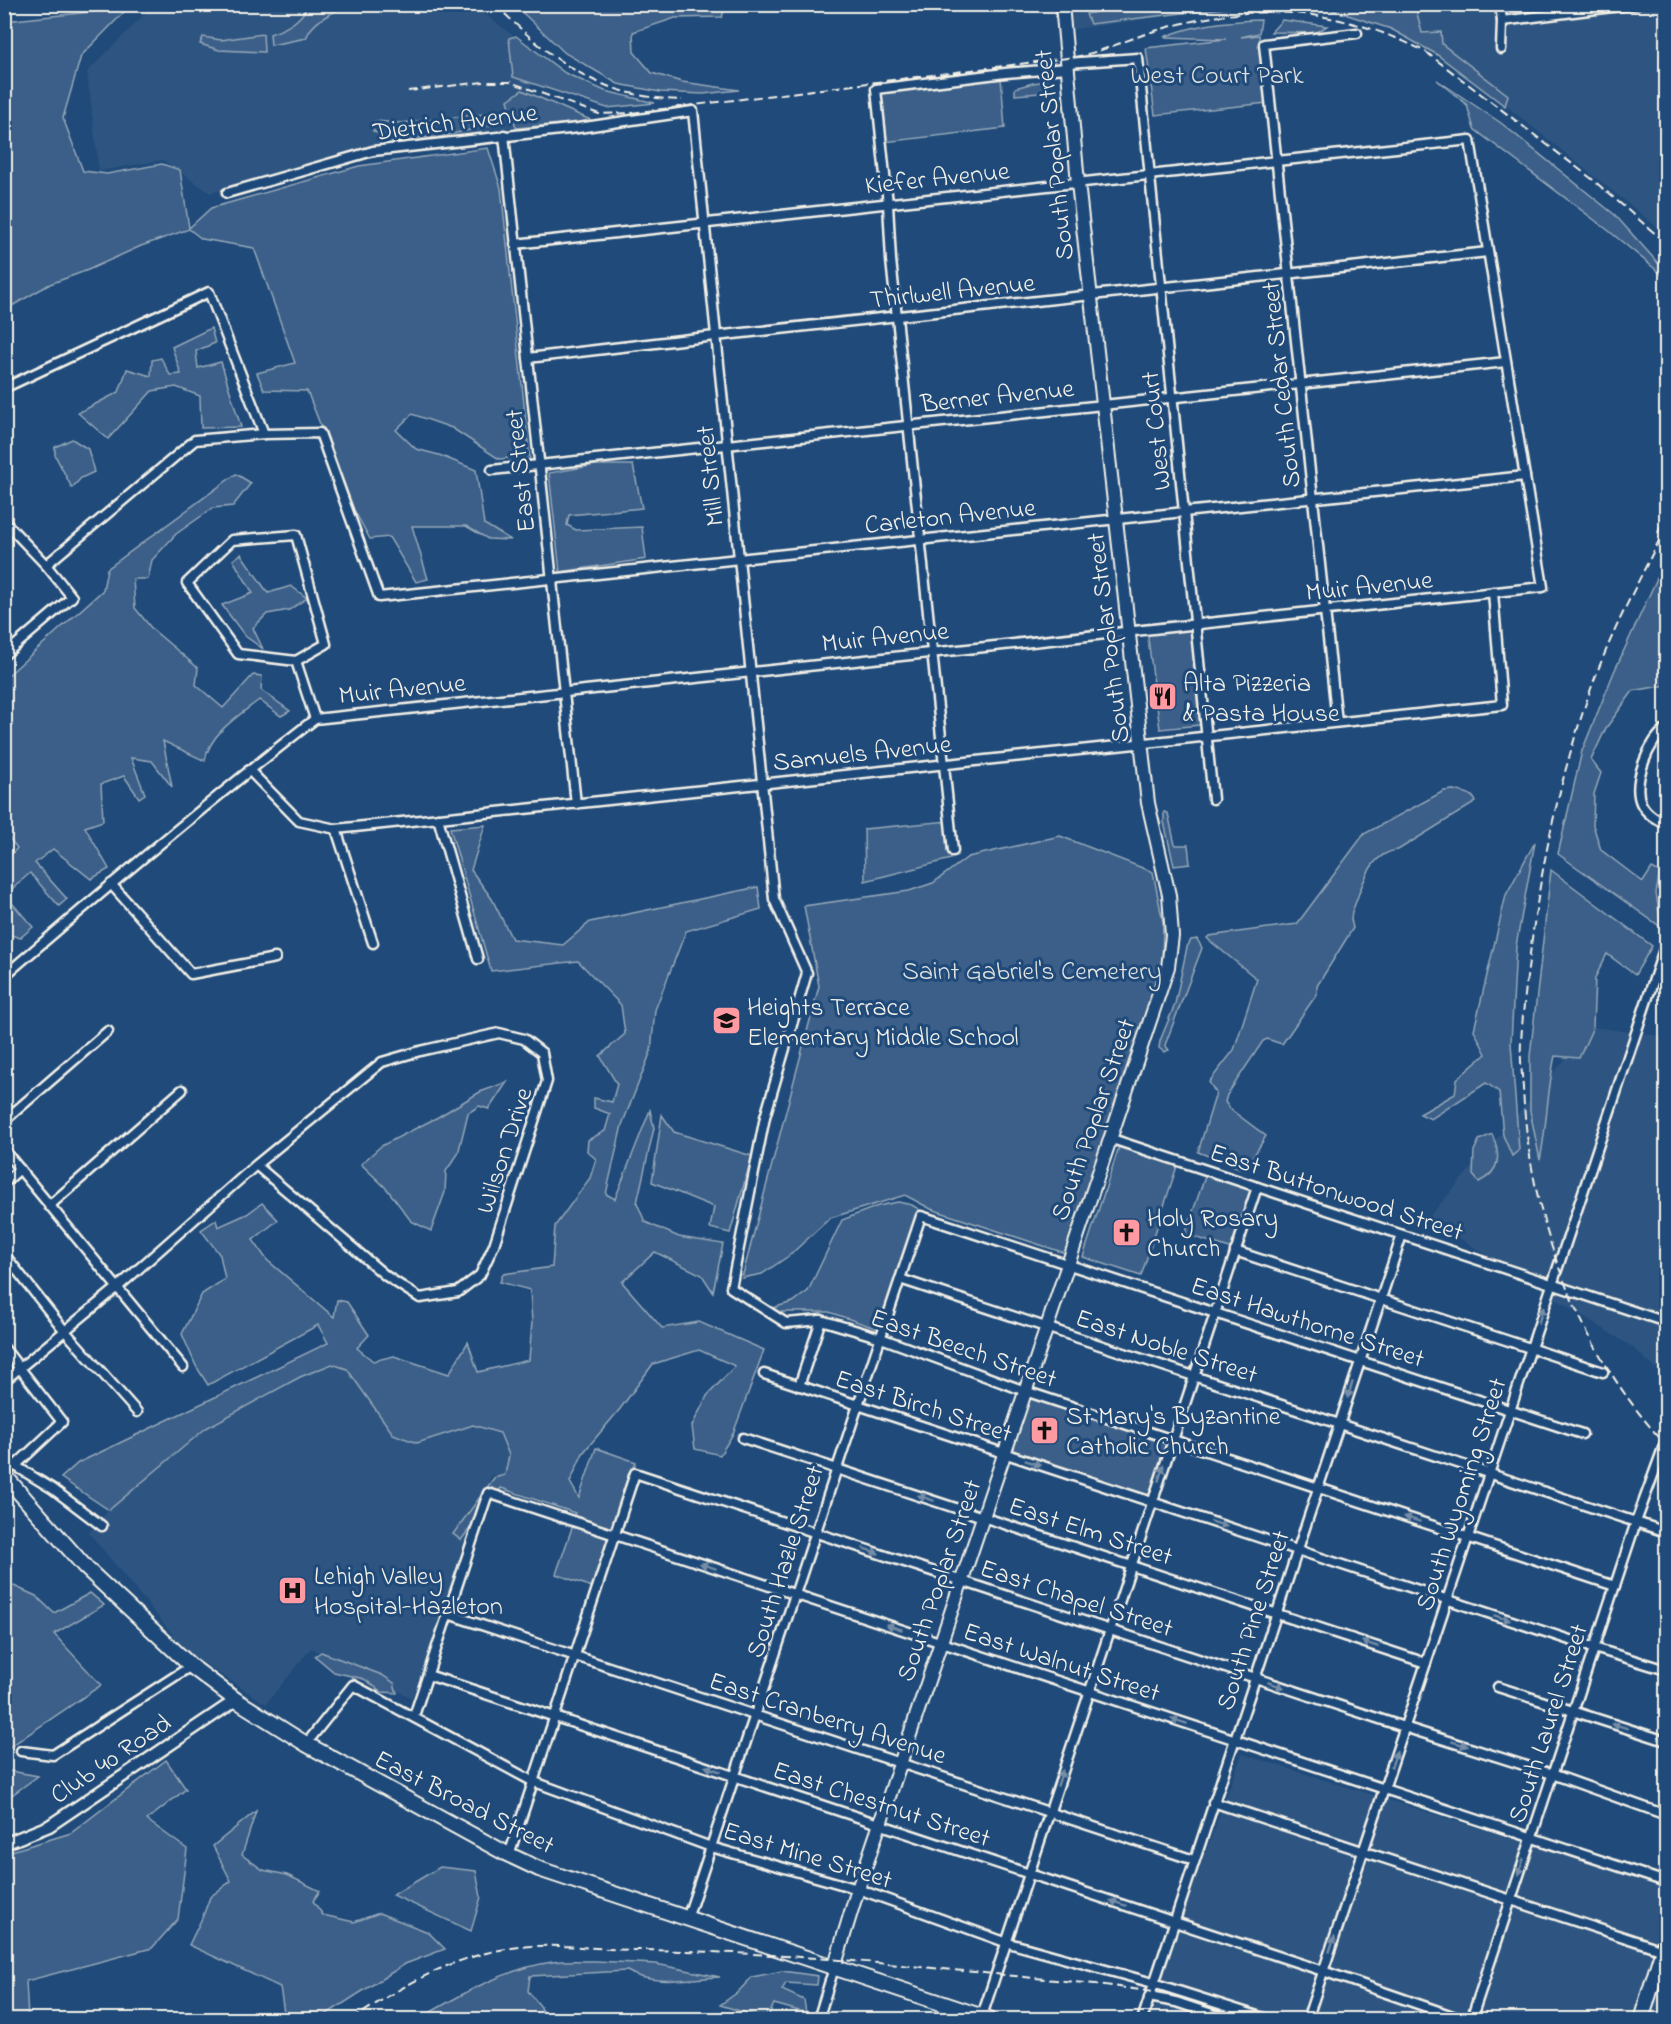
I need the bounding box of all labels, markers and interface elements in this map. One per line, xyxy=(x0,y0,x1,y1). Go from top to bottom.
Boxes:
street label: South Poplar Street xyxy=(1026,47,1086,262)
park label: West Court Park xyxy=(1130,58,1304,96)
street label: Dietrich Avenue xyxy=(370,95,540,153)
street label: Kiefer Avenue xyxy=(863,153,1012,206)
street label: Thirlwell Avenue xyxy=(868,265,1037,321)
street label: South Cedar Street xyxy=(1253,279,1313,490)
street label: West Court xyxy=(1133,369,1183,492)
street label: Berner Avenue xyxy=(918,371,1076,425)
street label: East Street xyxy=(497,407,547,534)
street label: Mill Street xyxy=(688,423,736,528)
street label: Carleton Avenue xyxy=(863,490,1038,546)
street label: South Poplar Street xyxy=(1078,530,1142,745)
street label: Muir Avenue xyxy=(1304,562,1435,614)
street label: Muir Avenue xyxy=(820,613,951,665)
street label: Muir Avenue xyxy=(337,665,468,717)
place label: Alta Pizzeria & Pasta House xyxy=(1183,666,1340,734)
restaurant icon: Alta Pizzeria & Pasta House xyxy=(1146,681,1178,713)
street label: Samuels Avenue xyxy=(771,727,954,783)
park label: Saint Gabriel's Cemetery xyxy=(902,954,1162,992)
place label: Heights Terrace Elementary Middle School xyxy=(747,990,1019,1058)
school or university icon: Heights Terrace Elementary Middle School xyxy=(710,1005,742,1037)
street label: South Poplar Street xyxy=(1042,1014,1147,1226)
street label: Wilson Drive xyxy=(468,1082,544,1219)
street label: East Buttonwood Street xyxy=(1204,1135,1468,1253)
place label: Holy Rosary Church xyxy=(1147,1201,1278,1269)
church icon: Holy Rosary Church xyxy=(1110,1216,1142,1248)
street label: East Hawthorne Street xyxy=(1185,1268,1429,1380)
street label: East Beech Street xyxy=(865,1300,1062,1400)
street label: East Noble Street xyxy=(1070,1300,1262,1395)
one-way arrow xyxy=(1537,1306,1547,1324)
street label: East Birch Street xyxy=(830,1361,1017,1454)
street label: South Wyoming Street xyxy=(1407,1373,1519,1616)
one-way arrow xyxy=(1345,1381,1355,1399)
place label: St Mary's Byzantine Catholic Church xyxy=(1066,1399,1281,1467)
church icon: St Mary's Byzantine Catholic Church xyxy=(1029,1414,1061,1446)
one-way arrow xyxy=(1025,1459,1043,1469)
street label: South Hazle Street xyxy=(738,1460,836,1663)
one-way arrow xyxy=(1157,1464,1167,1482)
street label: South Poplar Street xyxy=(888,1475,993,1687)
street label: East Elm Street xyxy=(1003,1488,1177,1577)
one-way arrow xyxy=(917,1492,935,1502)
one-way arrow xyxy=(1403,1514,1421,1523)
one-way arrow xyxy=(1210,1520,1228,1530)
street label: South Pine Street xyxy=(1208,1526,1302,1716)
one-way arrow xyxy=(862,1547,880,1556)
street label: East Chapel Street xyxy=(975,1551,1178,1649)
place label: Lehigh Valley Hospital-Hazleton xyxy=(314,1559,503,1627)
one-way arrow xyxy=(699,1561,717,1570)
hospital icon: Lehigh Valley Hospital-Hazleton xyxy=(277,1574,309,1606)
street label: East Walnut Street xyxy=(958,1614,1165,1714)
one-way arrow xyxy=(1493,1614,1511,1623)
street label: South Laurel Street xyxy=(1500,1619,1600,1828)
one-way arrow xyxy=(885,1622,903,1631)
one-way arrow xyxy=(1361,1639,1379,1649)
street label: East Cranberry Avenue xyxy=(703,1664,951,1776)
one-way arrow xyxy=(1267,1680,1285,1690)
street label: Club 40 Road xyxy=(44,1706,180,1815)
one-way arrow xyxy=(1170,1716,1188,1725)
one-way arrow xyxy=(1611,1721,1629,1730)
one-way arrow xyxy=(1451,1740,1469,1749)
street label: East Broad Street xyxy=(367,1742,561,1866)
one-way arrow xyxy=(1389,1750,1399,1768)
street label: East Chestnut Street xyxy=(767,1753,995,1859)
one-way arrow xyxy=(704,1764,722,1774)
one-way arrow xyxy=(1056,1769,1065,1787)
street label: East Mine Street xyxy=(718,1813,897,1901)
one-way arrow xyxy=(1516,1858,1526,1876)
one-way arrow xyxy=(1109,1898,1127,1907)
one-way arrow xyxy=(1328,1935,1337,1953)

